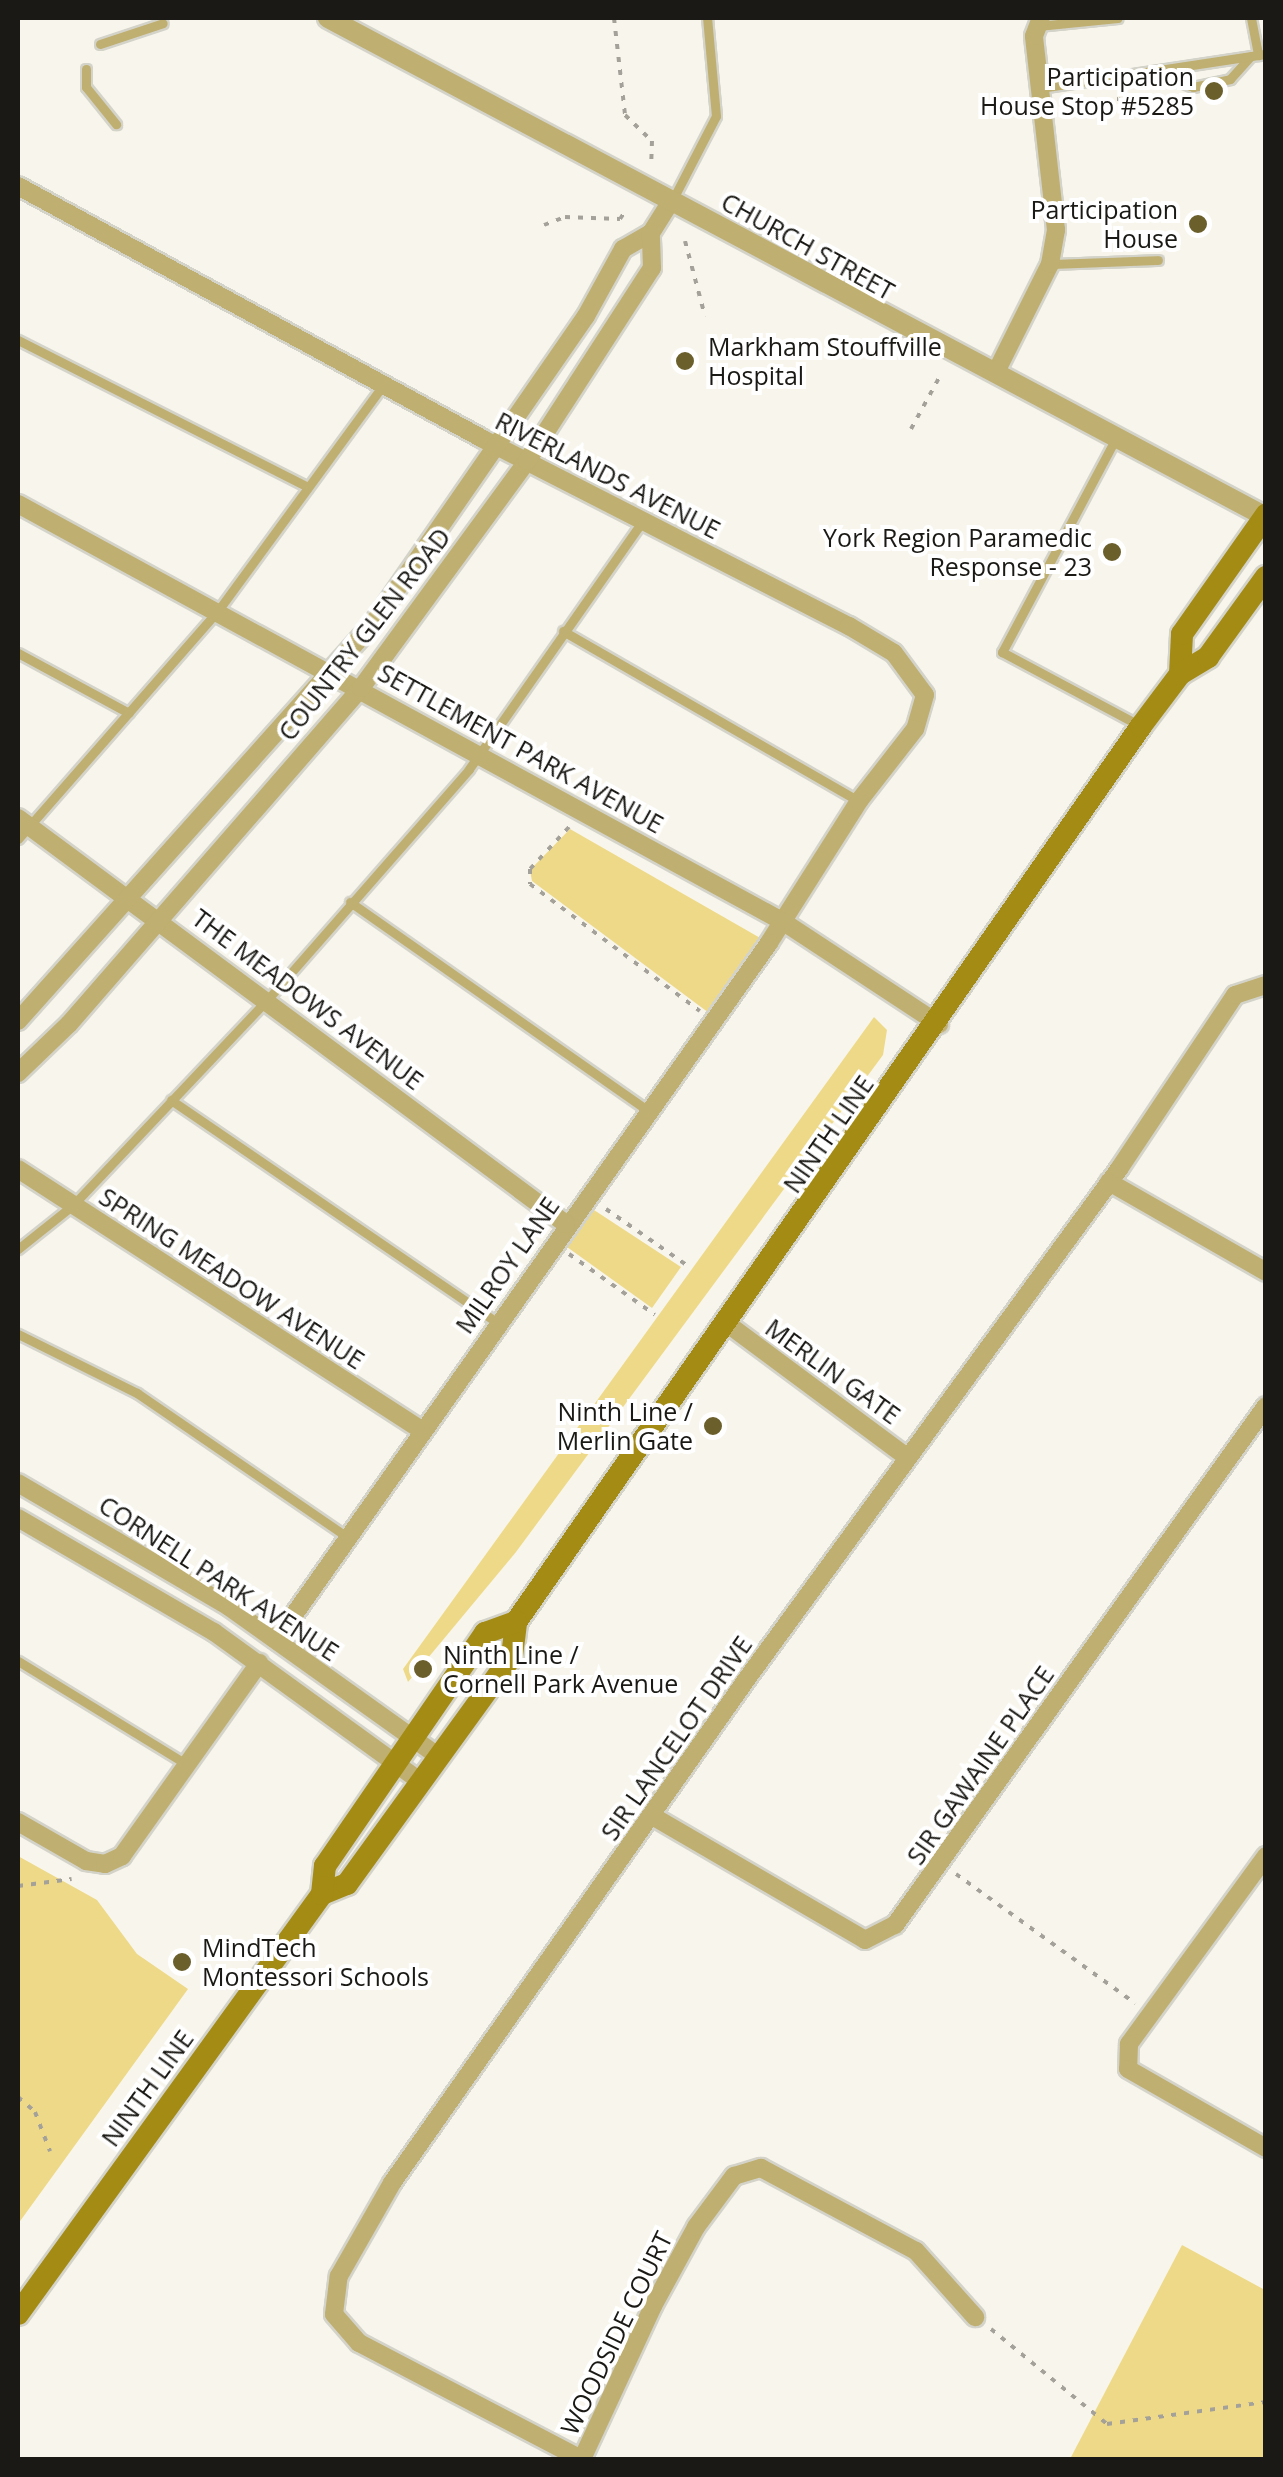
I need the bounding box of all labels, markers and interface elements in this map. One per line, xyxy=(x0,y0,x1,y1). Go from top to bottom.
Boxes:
place label: Participation House Stop #5285 xyxy=(980,62,1194,121)
marker: Participation House Stop #5285 xyxy=(1203,80,1225,102)
street label: CHURCH STREET xyxy=(716,186,900,306)
place label: Participation House xyxy=(1031,195,1178,254)
marker: Participation House xyxy=(1187,213,1209,235)
place label: Markham Stouffville Hospital xyxy=(708,332,942,391)
marker: Markham Stouffville Hospital xyxy=(672,348,698,374)
street label: RIVERLANDS AVENUE xyxy=(491,405,725,545)
street label: COUNTRY GLEN ROAD xyxy=(272,522,456,746)
place label: York Region Paramedic Response - 23 xyxy=(823,523,1092,582)
marker: York Region Paramedic Response - 23 xyxy=(1101,541,1123,563)
street label: SETTLEMENT PARK AVENUE xyxy=(373,657,669,839)
street label: THE MEADOWS AVENUE xyxy=(187,902,429,1096)
street label: NINTH LINE xyxy=(777,1070,879,1198)
street label: SPRING MEADOW AVENUE xyxy=(94,1181,370,1375)
street label: MILROY LANE xyxy=(449,1191,565,1339)
street label: MERLIN GATE xyxy=(760,1312,906,1430)
place label: Ninth Line / Merlin Gate xyxy=(557,1397,693,1456)
marker: Ninth Line / Merlin Gate xyxy=(702,1415,724,1437)
street label: CORNELL PARK AVENUE xyxy=(94,1489,344,1667)
street label: SIR LANCELOT DRIVE xyxy=(594,1630,758,1846)
place label: Ninth Line / Cornell Park Avenue xyxy=(443,1640,678,1699)
marker: Ninth Line / Cornell Park Avenue xyxy=(412,1658,434,1680)
street label: SIR GAWAINE PLACE xyxy=(900,1660,1060,1870)
place label: MindTech Montessori Schools xyxy=(202,1933,429,1992)
marker: MindTech Montessori Schools xyxy=(171,1951,193,1973)
street label: NINTH LINE xyxy=(95,2024,199,2152)
street label: WOODSIDE COURT xyxy=(554,2227,678,2439)

